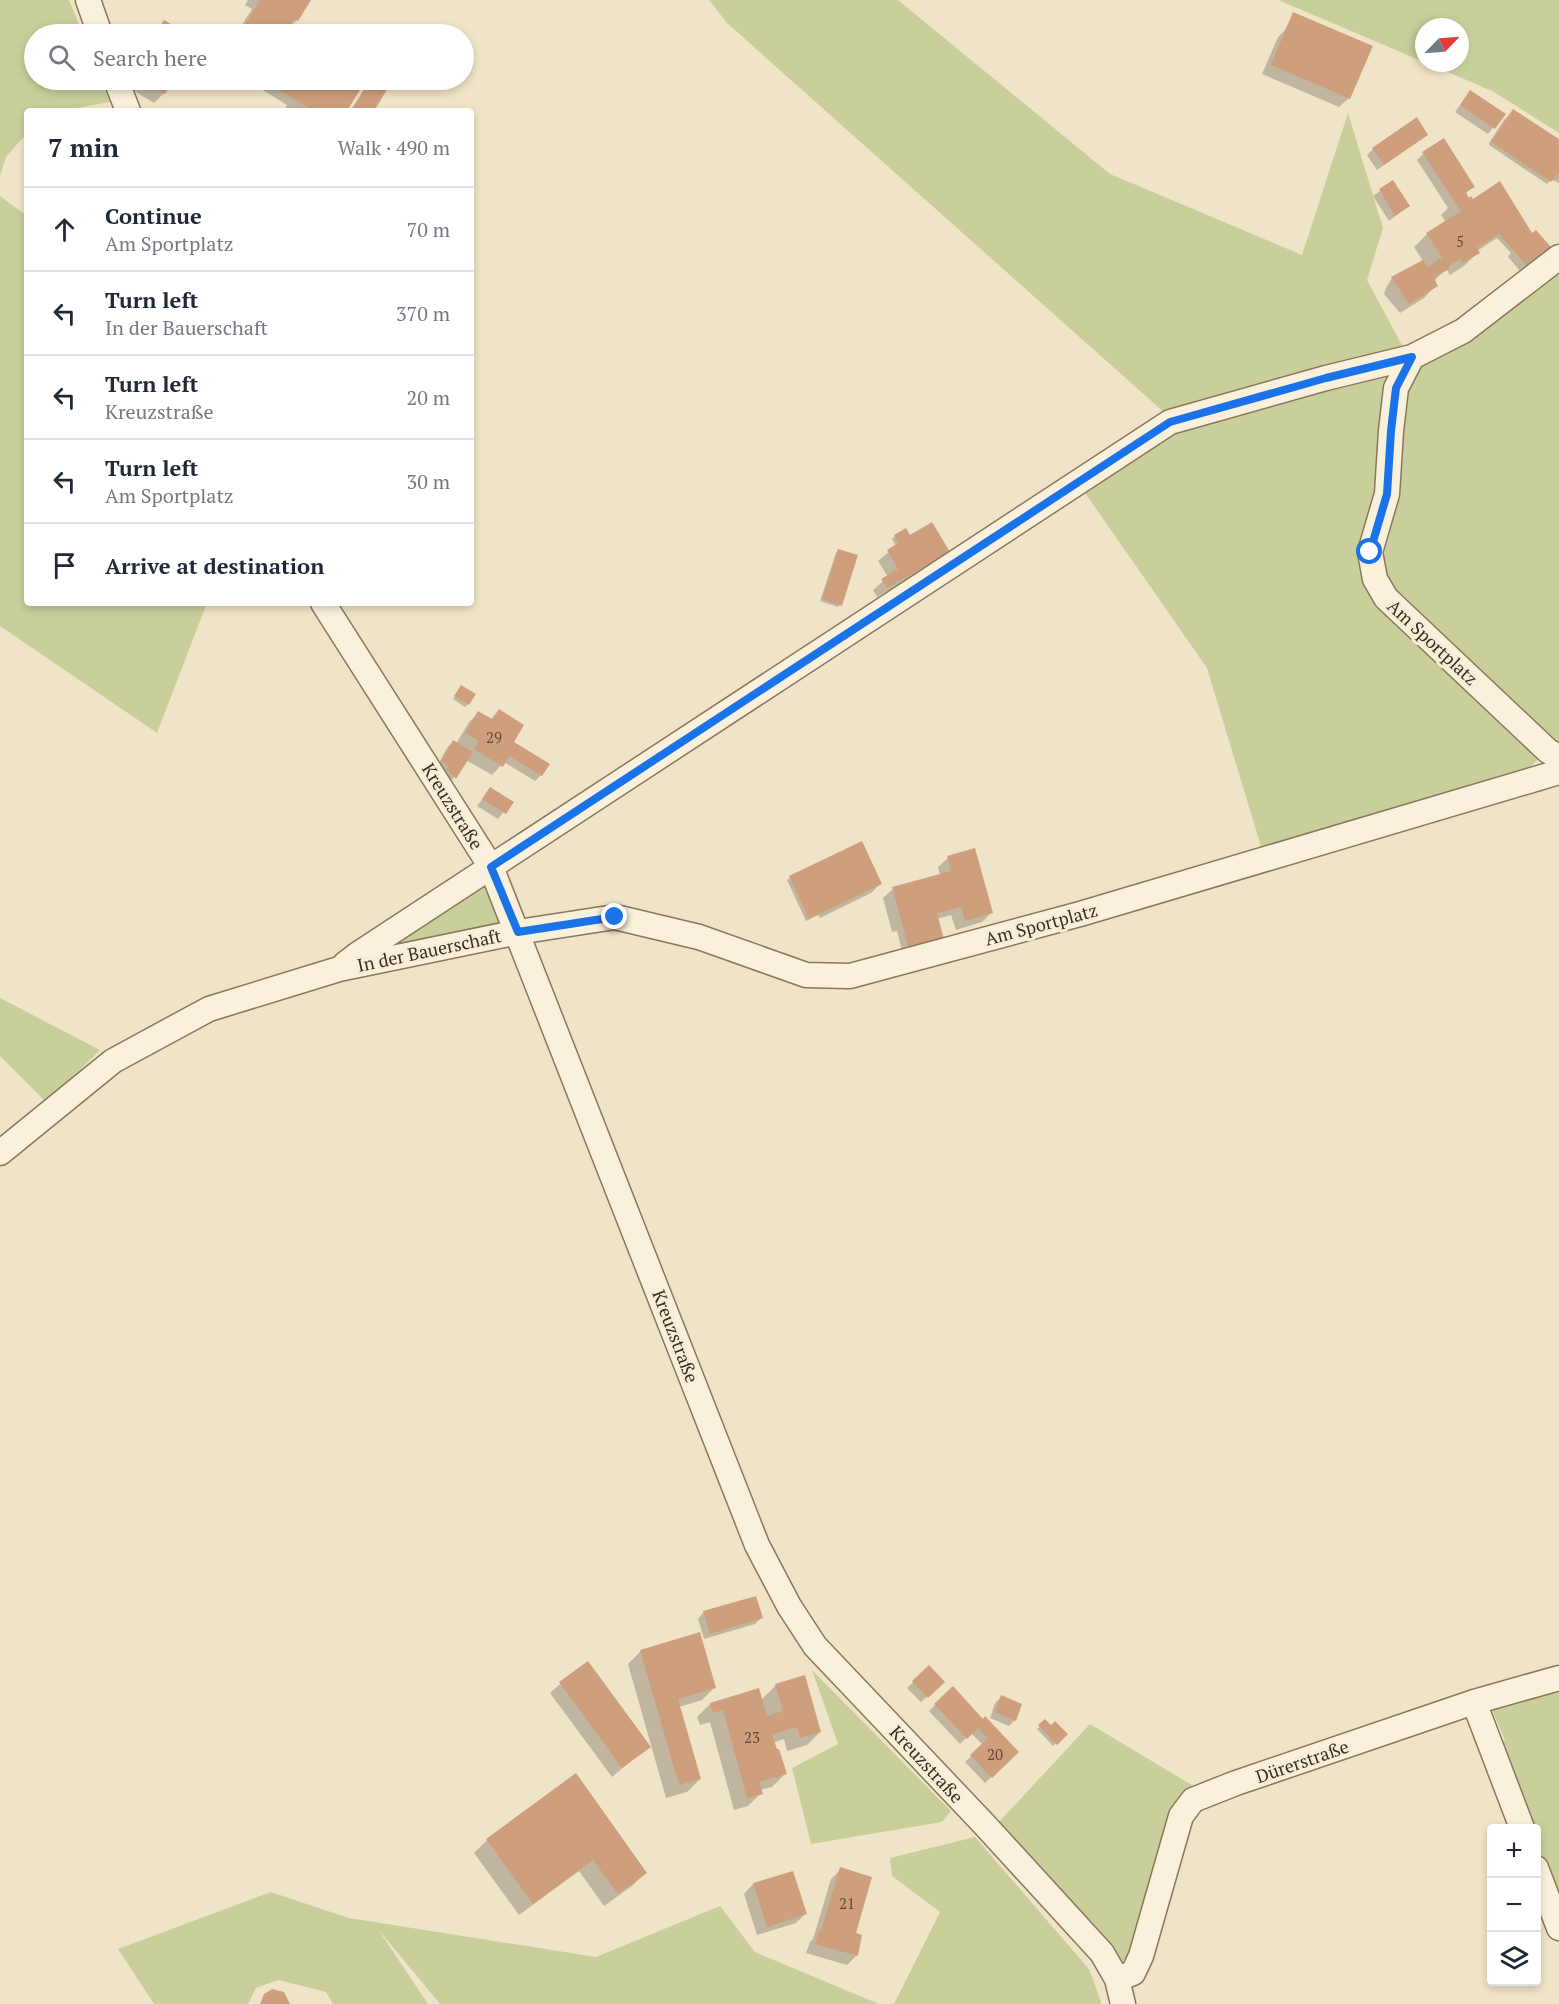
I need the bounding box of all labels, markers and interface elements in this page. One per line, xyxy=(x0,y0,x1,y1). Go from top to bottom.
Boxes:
north arrow xyxy=(1415,18,1469,72)
search box xyxy=(24,24,474,90)
icon: search xyxy=(45,41,78,74)
text: Search here xyxy=(93,43,207,72)
text: 7 min xyxy=(48,130,119,164)
text: Walk · 490 m xyxy=(338,134,450,161)
text: Continue xyxy=(105,201,202,230)
icon: ahead xyxy=(48,213,81,246)
text: 70 m xyxy=(407,216,450,243)
text: Am Sportplatz xyxy=(105,230,234,257)
house number: 5 xyxy=(1456,231,1464,251)
text: Turn left xyxy=(105,285,198,314)
icon: left xyxy=(48,297,81,330)
text: 370 m xyxy=(396,300,450,327)
text: In der Bauerschaft xyxy=(105,314,268,341)
text: Turn left xyxy=(105,369,198,398)
icon: left xyxy=(48,381,81,414)
text: 20 m xyxy=(407,384,450,411)
text: Kreuzstraße xyxy=(105,398,214,425)
text: Turn left xyxy=(105,453,198,482)
icon: left xyxy=(48,465,81,498)
text: 30 m xyxy=(407,468,450,495)
text: Am Sportplatz xyxy=(105,482,234,509)
route start xyxy=(1356,538,1382,564)
icon: arrive xyxy=(48,549,81,582)
text: Arrive at destination xyxy=(105,551,324,580)
street label: Am Sportplatz xyxy=(1382,594,1484,690)
house number: 29 xyxy=(486,727,502,747)
street label: Kreuzstraße xyxy=(417,758,489,854)
street label: Am Sportplatz xyxy=(982,897,1100,951)
route end xyxy=(601,903,627,929)
street label: In der Bauerschaft xyxy=(355,923,504,977)
street label: Kreuzstraße xyxy=(647,1286,705,1386)
street label: Kreuzstraße xyxy=(885,1720,969,1808)
house number: 23 xyxy=(744,1727,760,1747)
street label: Dürerstraße xyxy=(1252,1734,1352,1788)
house number: 20 xyxy=(987,1744,1003,1764)
map controls xyxy=(1487,1824,1541,1986)
button: + xyxy=(1487,1824,1541,1878)
button: − xyxy=(1487,1878,1541,1932)
house number: 21 xyxy=(839,1893,855,1913)
button: layers xyxy=(1487,1932,1541,1986)

